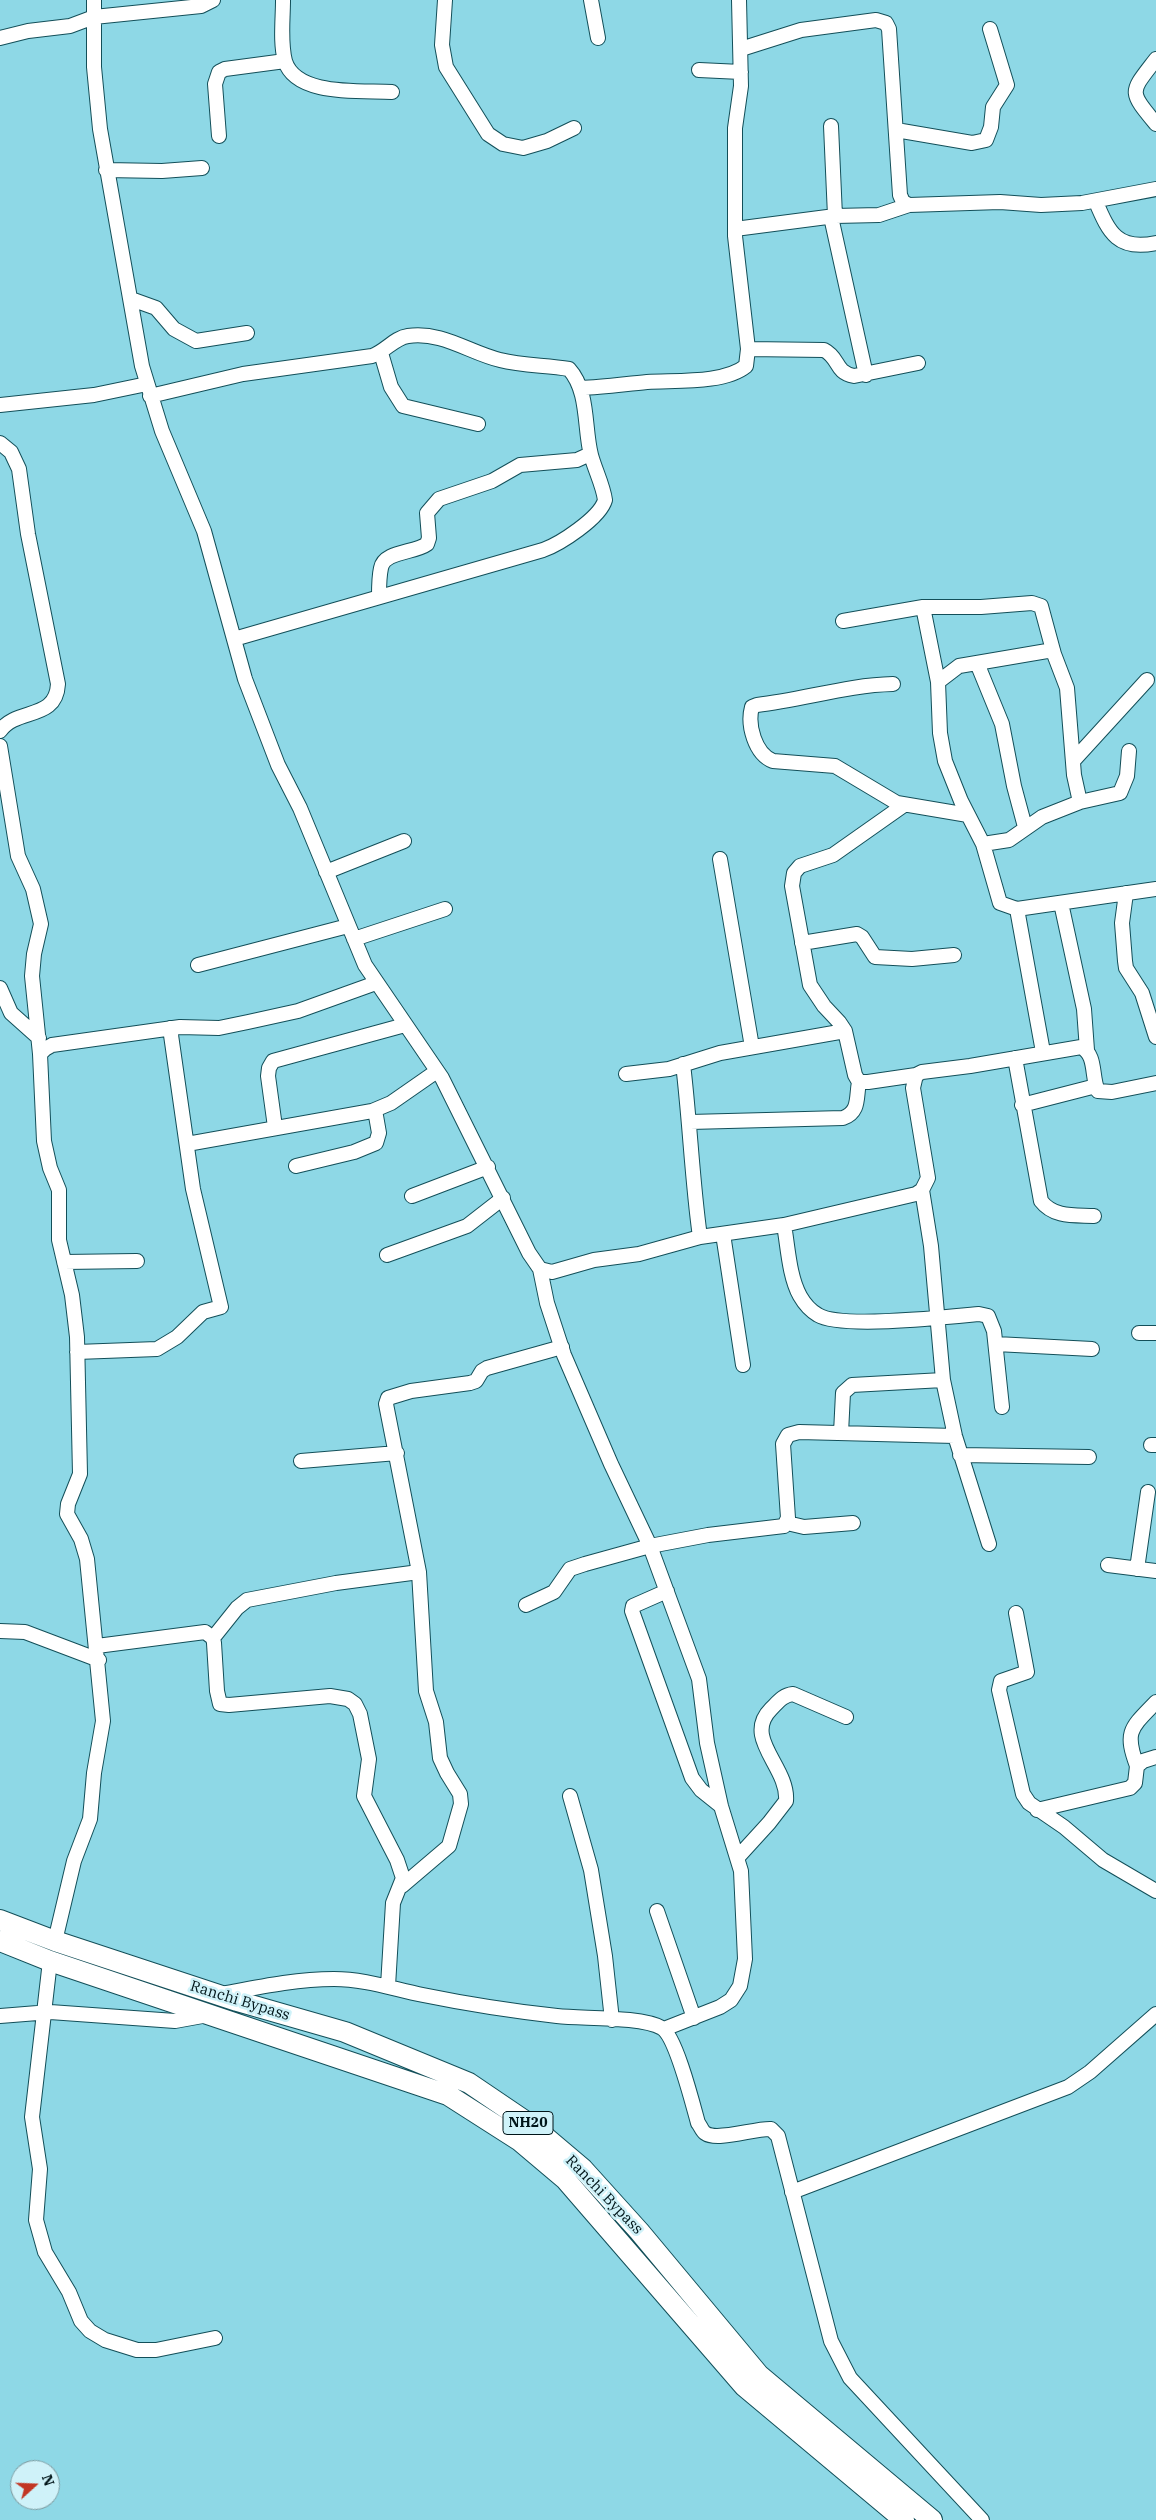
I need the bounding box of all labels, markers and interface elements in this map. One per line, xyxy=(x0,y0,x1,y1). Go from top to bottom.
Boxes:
street label: Ranchi Bypass xyxy=(188,1977,292,2025)
road number: NH20 xyxy=(503,2112,553,2134)
street label: Ranchi Bypass xyxy=(562,2152,646,2238)
north arrow xyxy=(10,2460,60,2510)
text: N xyxy=(38,2472,59,2488)

